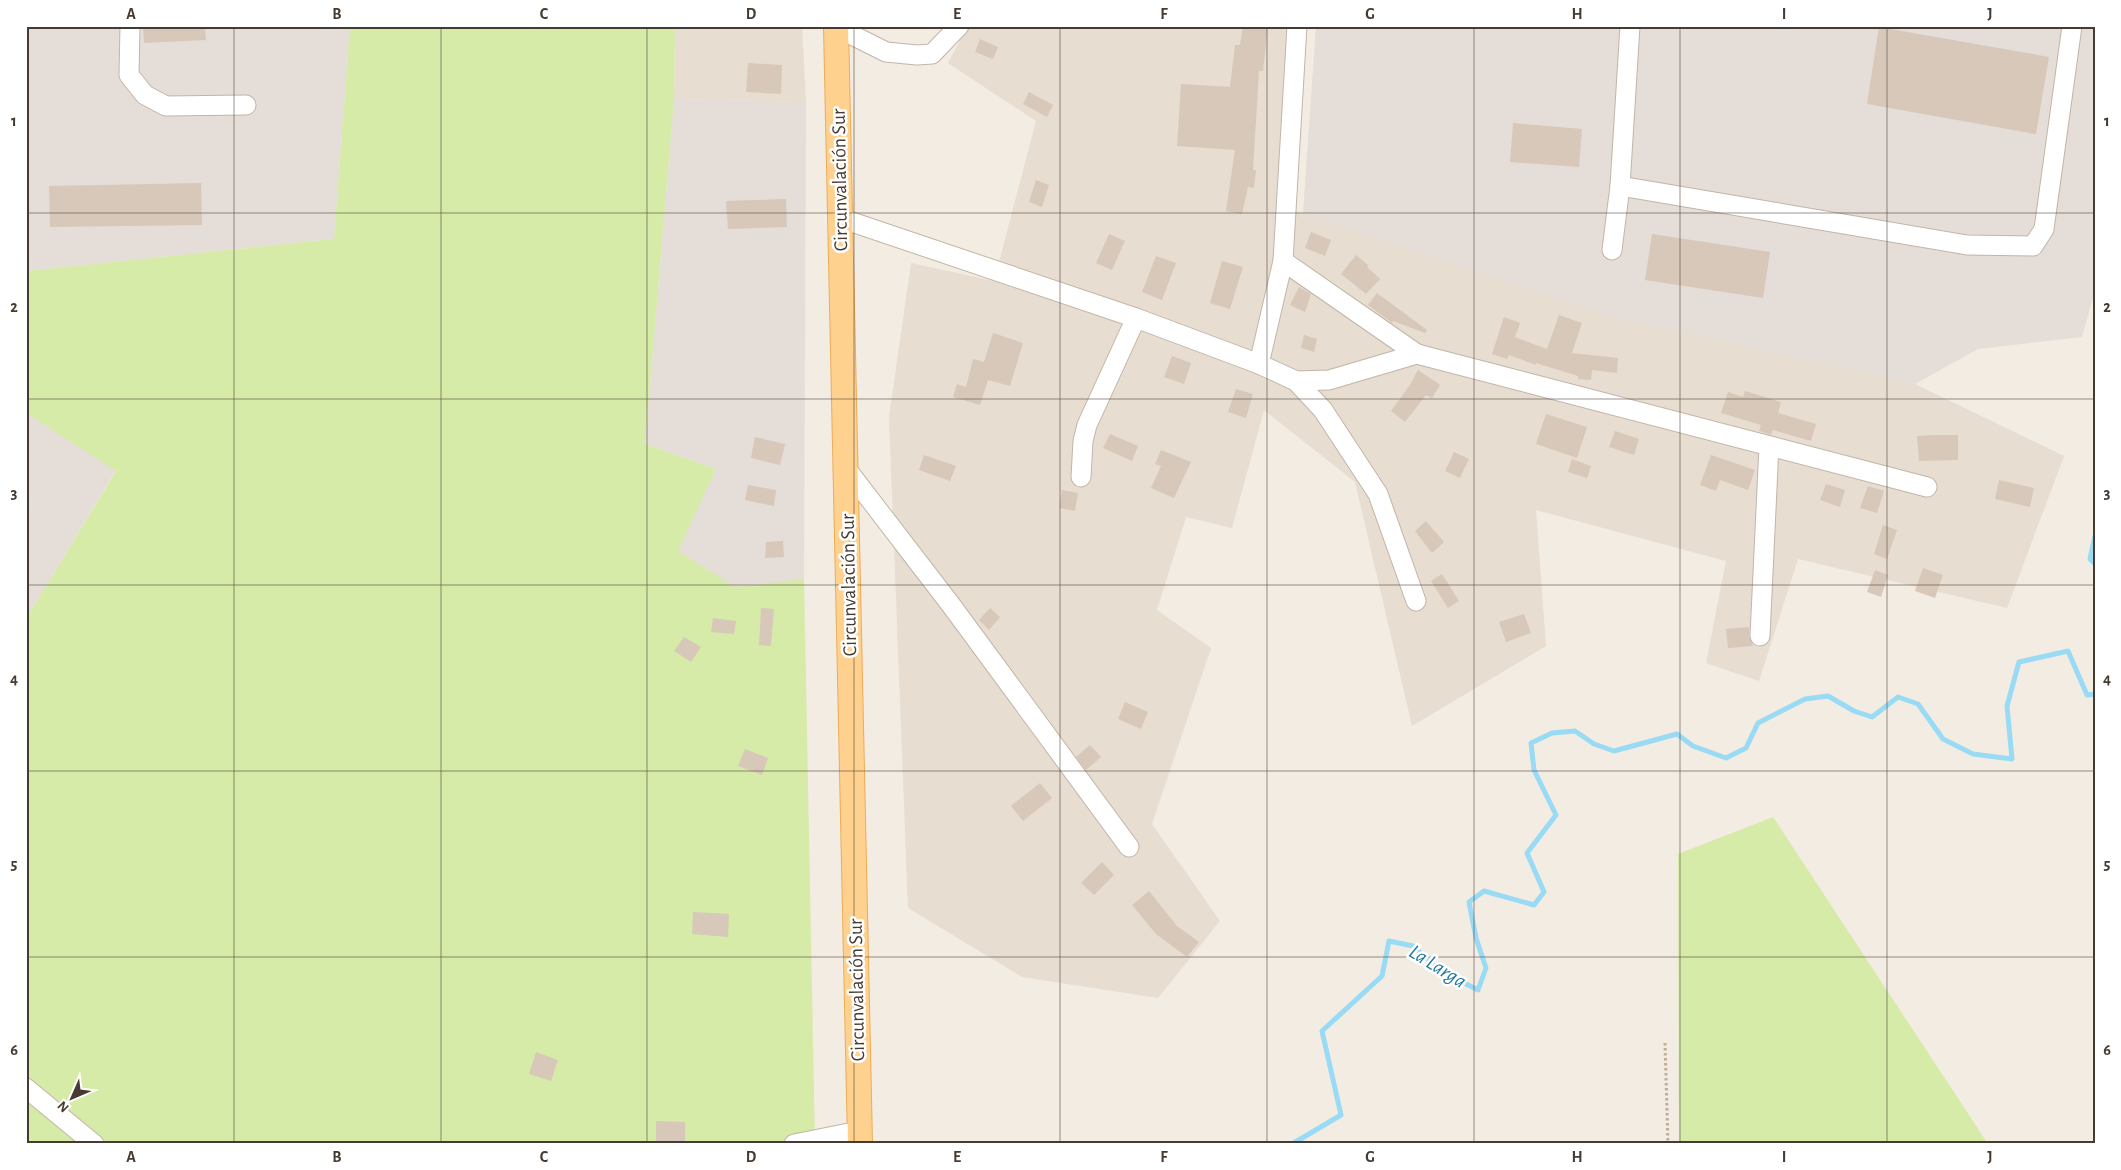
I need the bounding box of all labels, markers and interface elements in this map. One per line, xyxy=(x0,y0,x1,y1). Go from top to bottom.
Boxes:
text: A xyxy=(126,6,136,22)
text: B xyxy=(332,6,342,22)
text: C xyxy=(540,6,549,22)
text: D xyxy=(746,6,757,22)
text: E xyxy=(953,6,961,22)
text: F xyxy=(1160,6,1168,22)
text: G xyxy=(1365,6,1375,22)
text: H xyxy=(1571,6,1583,22)
text: I xyxy=(1782,6,1786,22)
text: J xyxy=(1987,6,1993,22)
street label: Circunvalación Sur xyxy=(829,108,851,251)
text: 1 xyxy=(11,113,17,129)
text: 1 xyxy=(2104,113,2110,129)
text: 2 xyxy=(10,299,18,315)
text: 2 xyxy=(2103,299,2111,315)
text: 3 xyxy=(11,485,18,501)
text: 3 xyxy=(2104,485,2111,501)
street label: Circunvalación Sur xyxy=(838,513,860,656)
text: 4 xyxy=(10,671,18,687)
text: 4 xyxy=(2103,671,2111,687)
text: 5 xyxy=(11,856,18,872)
text: 5 xyxy=(2104,856,2111,872)
street label: Circunvalación Sur xyxy=(846,918,868,1061)
water label: La Larga xyxy=(1405,941,1470,992)
text: 6 xyxy=(10,1042,18,1058)
text: 6 xyxy=(2103,1042,2111,1058)
north arrow xyxy=(48,1072,98,1122)
text: N xyxy=(55,1098,72,1115)
text: A xyxy=(126,1149,136,1165)
text: B xyxy=(332,1149,342,1165)
text: C xyxy=(540,1149,549,1165)
text: D xyxy=(746,1149,757,1165)
text: E xyxy=(953,1149,961,1165)
text: F xyxy=(1160,1149,1168,1165)
text: G xyxy=(1365,1149,1375,1165)
text: H xyxy=(1571,1149,1583,1165)
text: I xyxy=(1782,1149,1786,1165)
text: J xyxy=(1987,1149,1993,1165)

